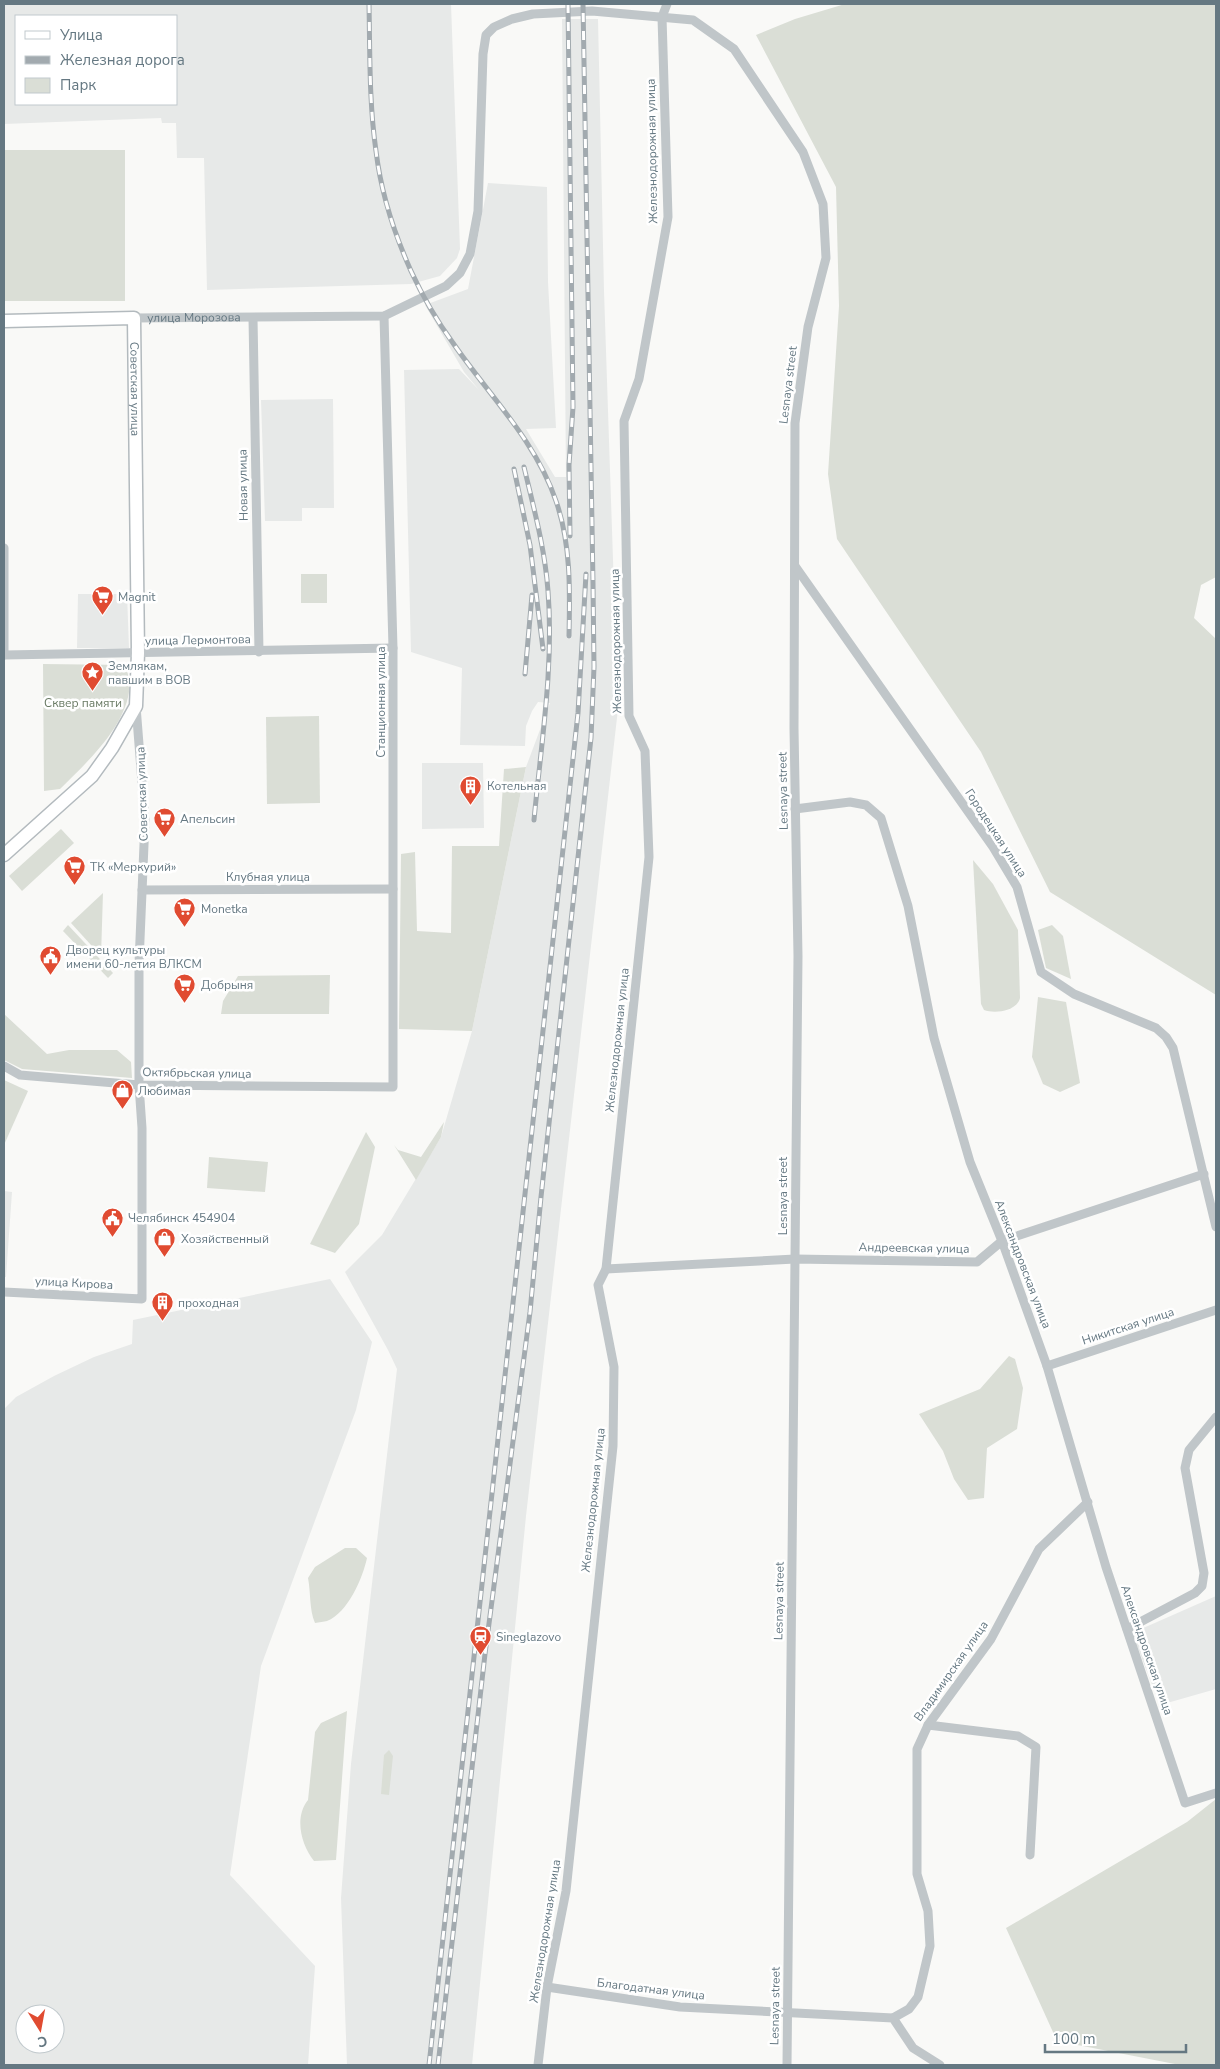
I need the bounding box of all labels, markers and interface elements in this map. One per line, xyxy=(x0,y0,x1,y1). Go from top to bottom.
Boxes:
legend xyxy=(15,15,178,105)
text: Улица xyxy=(59,25,103,45)
text: Железная дорога xyxy=(60,50,185,70)
text: Парк xyxy=(60,75,96,95)
street label: Железнодорожная улица xyxy=(643,78,661,224)
street label: улица Морозова xyxy=(147,309,241,326)
street label: Советская улица xyxy=(126,342,143,436)
street label: Lesnaya street xyxy=(775,344,801,425)
street label: Новая улица xyxy=(234,449,252,521)
street label: Железнодорожная улица xyxy=(607,568,625,714)
supermarket icon: Magnit xyxy=(90,585,114,616)
place label: Magnit xyxy=(118,589,156,605)
street label: улица Лермонтова xyxy=(145,631,251,649)
street label: Станционная улица xyxy=(373,646,389,758)
place label: Землякам, павшим в ВОВ xyxy=(108,658,191,688)
place icon: Землякам, павшим в ВОВ xyxy=(80,661,104,692)
park label: Сквер памяти xyxy=(44,695,122,711)
street label: Советская улица xyxy=(132,746,152,842)
street label: Lesnaya street xyxy=(774,751,792,830)
building icon: Котельная xyxy=(459,774,483,805)
place label: Котельная xyxy=(487,778,547,794)
street label: Городецкая улица xyxy=(961,786,1031,880)
supermarket icon: Апельсин xyxy=(152,807,176,838)
place label: Апельсин xyxy=(180,811,235,827)
supermarket icon: ТК «Меркурий» xyxy=(62,855,86,886)
place label: ТК «Меркурий» xyxy=(90,859,176,875)
street label: Клубная улица xyxy=(226,869,310,885)
supermarket icon: Monetka xyxy=(173,897,197,928)
place label: Monetka xyxy=(201,901,248,917)
place label: Дворец культуры имени 60-летия ВЛКСМ xyxy=(66,942,202,972)
public building icon: Дворец культуры имени 60-летия ВЛКСМ xyxy=(38,945,62,976)
street label: Железнодорожная улица xyxy=(601,967,633,1113)
supermarket icon: Добрыня xyxy=(173,973,197,1004)
place label: Добрыня xyxy=(201,977,253,993)
street label: Октябрьская улица xyxy=(142,1064,252,1082)
shop icon: Любимая xyxy=(110,1079,134,1110)
place label: Любимая xyxy=(138,1083,191,1099)
street label: Lesnaya street xyxy=(775,1156,791,1235)
street label: Александровская улица xyxy=(991,1197,1055,1331)
public building icon: Челябинск 454904 xyxy=(100,1206,124,1237)
place label: Челябинск 454904 xyxy=(128,1210,235,1226)
shop icon: Хозяйственный xyxy=(153,1227,177,1258)
place label: Хозяйственный xyxy=(181,1231,269,1247)
street label: Андреевская улица xyxy=(858,1239,970,1257)
street label: улица Кирова xyxy=(35,1273,113,1293)
building icon: проходная xyxy=(150,1291,174,1322)
place label: проходная xyxy=(178,1295,239,1311)
street label: Никитская улица xyxy=(1080,1304,1176,1348)
street label: Железнодорожная улица xyxy=(577,1427,609,1573)
street label: Lesnaya street xyxy=(770,1561,788,1640)
street label: Александровская улица xyxy=(1117,1583,1177,1717)
street label: Владимирская улица xyxy=(910,1618,992,1724)
station icon: Sineglazovo xyxy=(468,1625,492,1656)
place label: Sineglazovo xyxy=(496,1629,561,1645)
street label: Железнодорожная улица xyxy=(526,1858,564,2004)
street label: Lesnaya street xyxy=(766,1966,784,2045)
street label: Благодатная улица xyxy=(596,1974,706,2004)
north arrow xyxy=(15,2004,65,2054)
scale bar xyxy=(1045,2022,1186,2054)
text: 100 m xyxy=(1052,2029,1096,2049)
text: С xyxy=(35,2031,49,2052)

